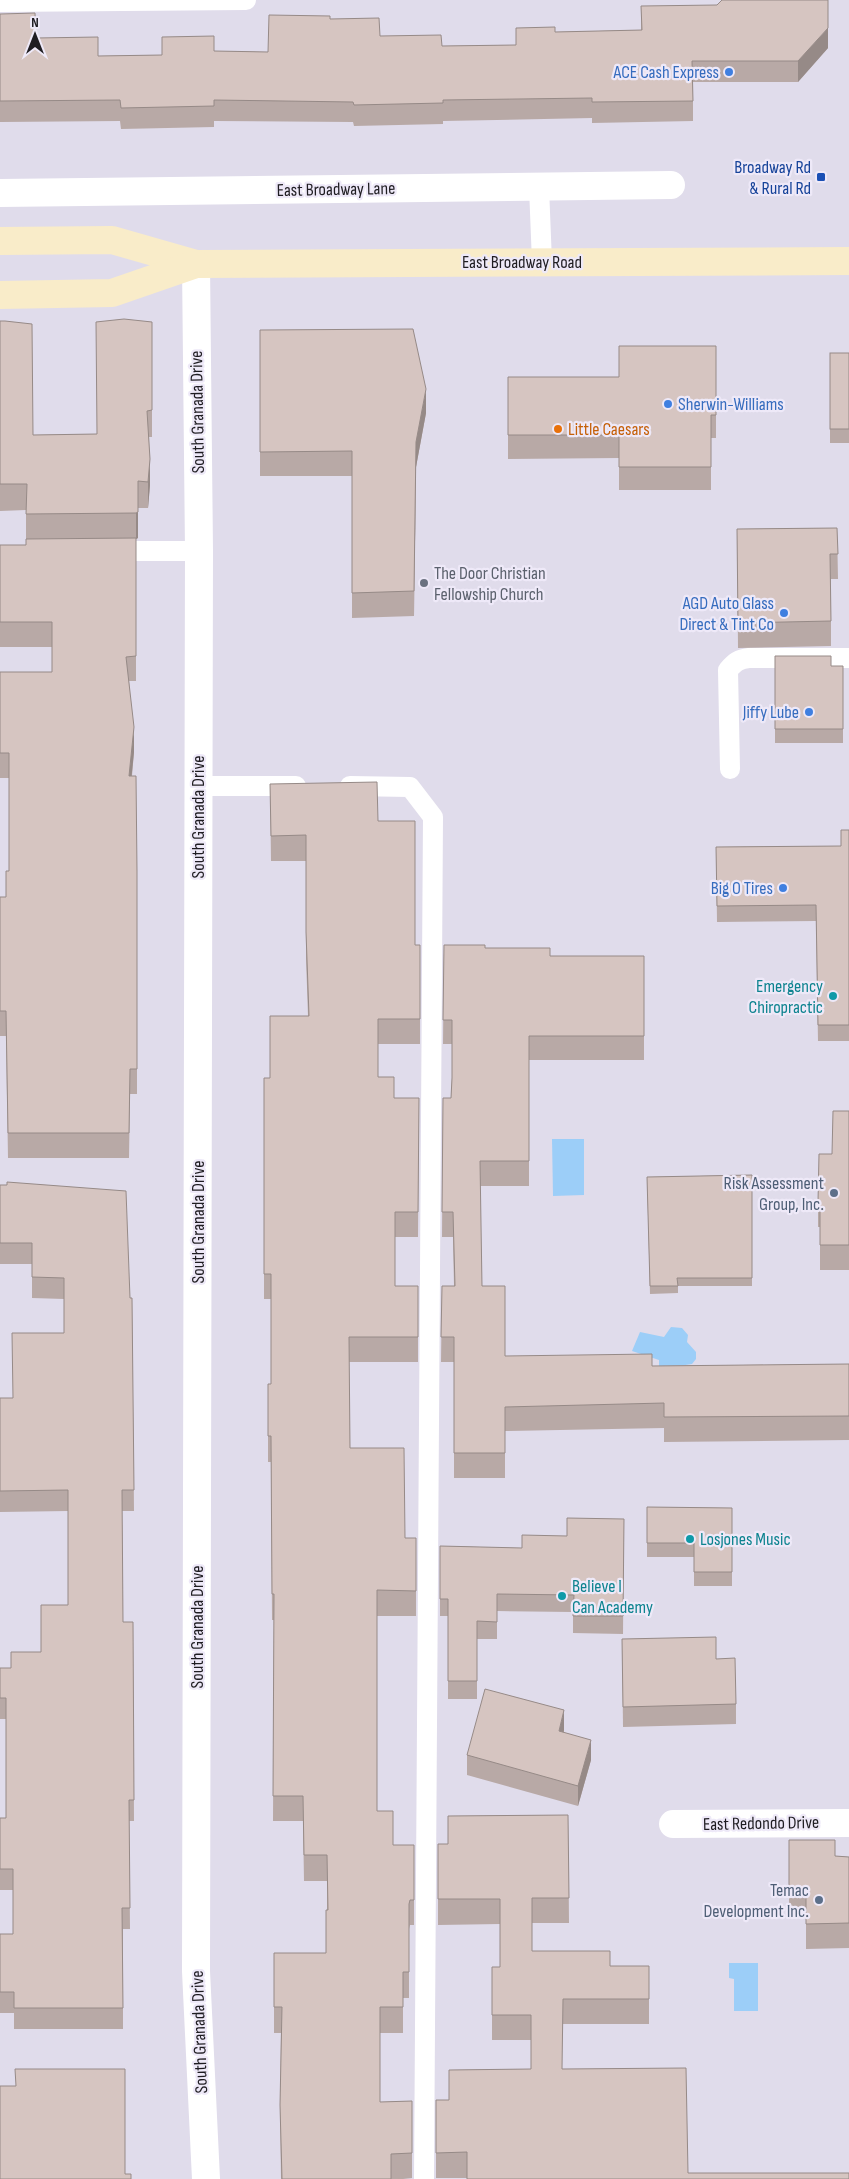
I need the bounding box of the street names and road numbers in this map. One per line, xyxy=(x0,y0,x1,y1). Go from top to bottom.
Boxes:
street label: East Broadway Lane xyxy=(276,178,396,201)
street label: East Broadway Road xyxy=(462,252,582,273)
street label: South Granada Drive xyxy=(186,350,209,474)
street label: South Granada Drive xyxy=(188,756,209,878)
street label: South Granada Drive xyxy=(188,1161,209,1283)
street label: South Granada Drive xyxy=(187,1566,208,1688)
street label: East Redondo Drive xyxy=(703,1812,819,1835)
street label: South Granada Drive xyxy=(187,1970,212,2094)

